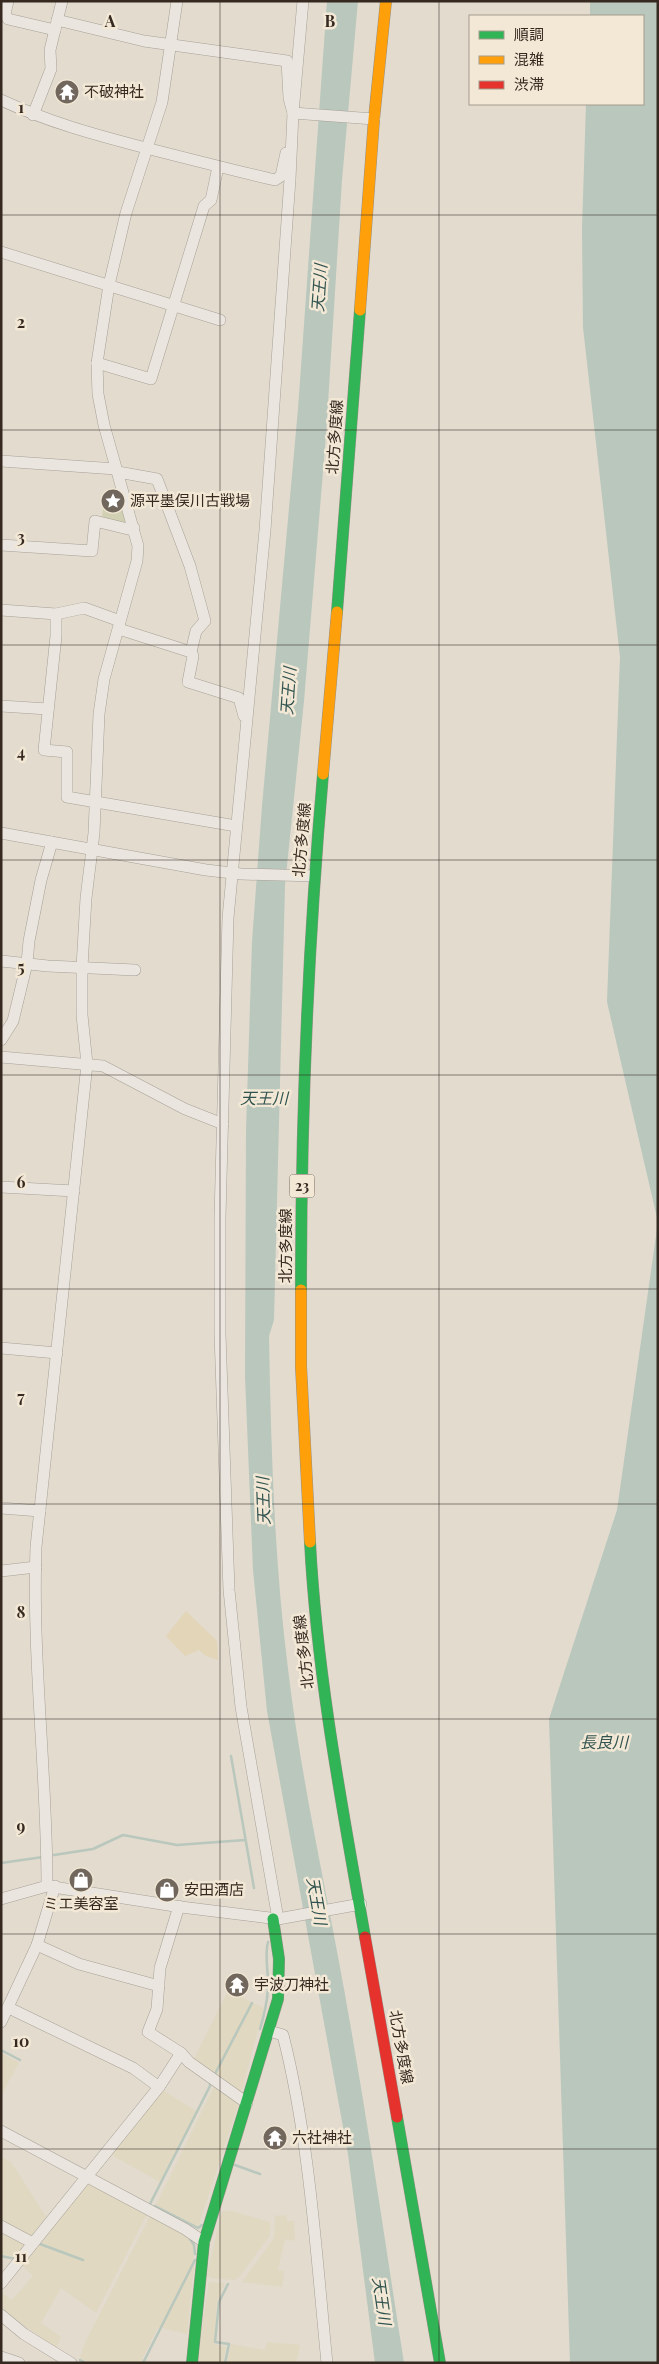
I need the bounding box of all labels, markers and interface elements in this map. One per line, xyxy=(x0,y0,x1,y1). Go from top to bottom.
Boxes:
text: A xyxy=(104,10,116,31)
text: B xyxy=(325,10,336,31)
legend xyxy=(469,15,644,105)
text: 順調 xyxy=(514,24,544,44)
text: 混雑 xyxy=(514,49,544,69)
text: 渋滞 xyxy=(514,74,544,94)
temple icon: 不破神社 xyxy=(54,79,80,105)
place label: 不破神社 xyxy=(84,81,144,101)
text: 1 xyxy=(18,96,24,117)
water label: 天王川 xyxy=(306,261,331,313)
text: 2 xyxy=(17,311,25,332)
street label: 北方多度線 xyxy=(321,399,347,475)
place icon: 源平墨俣川古戦場 xyxy=(100,488,126,514)
place label: 源平墨俣川古戦場 xyxy=(130,490,250,510)
text: 3 xyxy=(17,526,25,547)
water label: 天王川 xyxy=(275,664,300,716)
text: 4 xyxy=(17,741,25,762)
street label: 北方多度線 xyxy=(288,802,314,878)
text: 5 xyxy=(17,956,25,977)
water label: 天王川 xyxy=(240,1087,290,1108)
text: 6 xyxy=(17,1171,26,1192)
road number: 23 xyxy=(290,1174,314,1198)
street label: 北方多度線 xyxy=(275,1208,295,1284)
text: 7 xyxy=(17,1386,25,1407)
water label: 天王川 xyxy=(251,1475,274,1525)
text: 8 xyxy=(17,1601,26,1622)
street label: 北方多度線 xyxy=(289,1614,318,1691)
water label: 長良川 xyxy=(580,1731,630,1752)
text: 9 xyxy=(17,1815,26,1836)
shop icon: ミエ美容室 xyxy=(68,1867,94,1893)
water label: 天王川 xyxy=(303,1875,332,1928)
shop icon: 安田酒店 xyxy=(154,1877,180,1903)
place label: 安田酒店 xyxy=(184,1879,244,1899)
place label: ミエ美容室 xyxy=(43,1893,119,1913)
temple icon: 宇波刀神社 xyxy=(224,1972,250,1998)
place label: 宇波刀神社 xyxy=(254,1974,329,1994)
street label: 北方多度線 xyxy=(386,2008,418,2086)
text: 10 xyxy=(13,2030,29,2051)
temple icon: 六社神社 xyxy=(262,2125,288,2151)
place label: 六社神社 xyxy=(292,2127,352,2147)
text: 11 xyxy=(15,2245,27,2266)
water label: 天王川 xyxy=(369,2276,397,2328)

